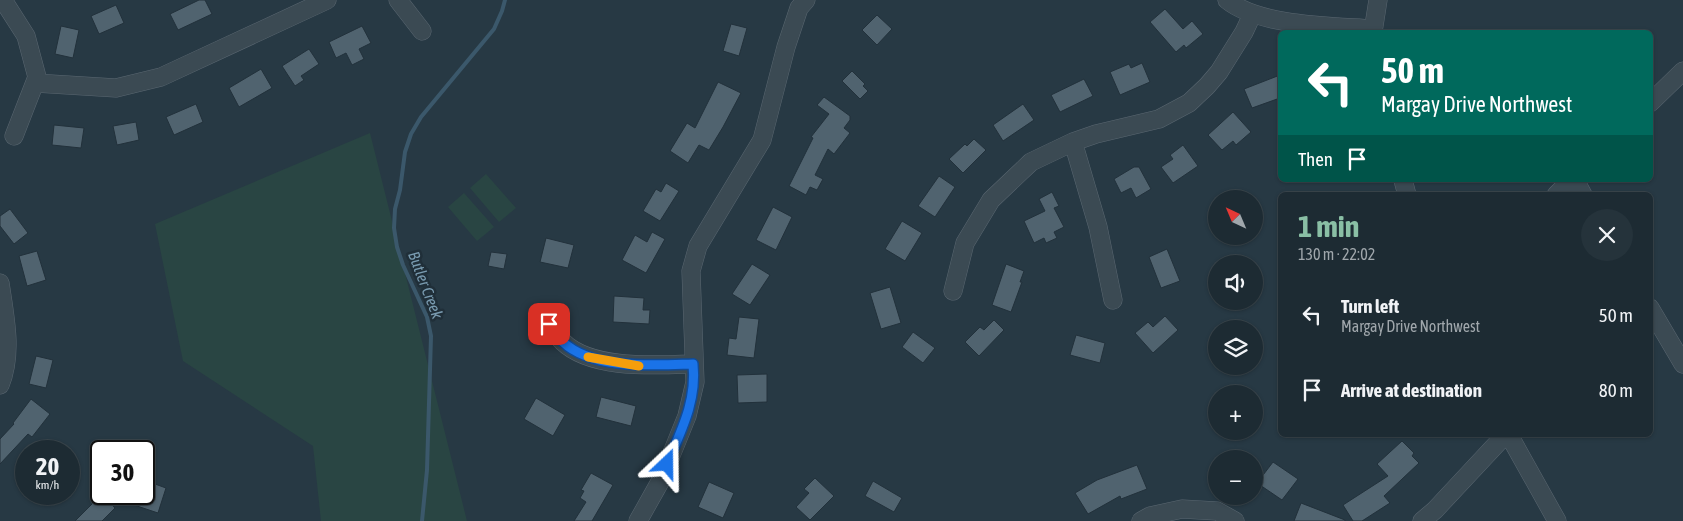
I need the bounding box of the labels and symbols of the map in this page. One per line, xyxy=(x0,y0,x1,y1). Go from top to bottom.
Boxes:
north arrow xyxy=(1208,190,1262,245)
water label: Butler Creek xyxy=(405,249,447,322)
pin xyxy=(528,303,570,345)
position arrow xyxy=(640,437,692,489)
speed limit sign: 30 xyxy=(90,440,155,505)

